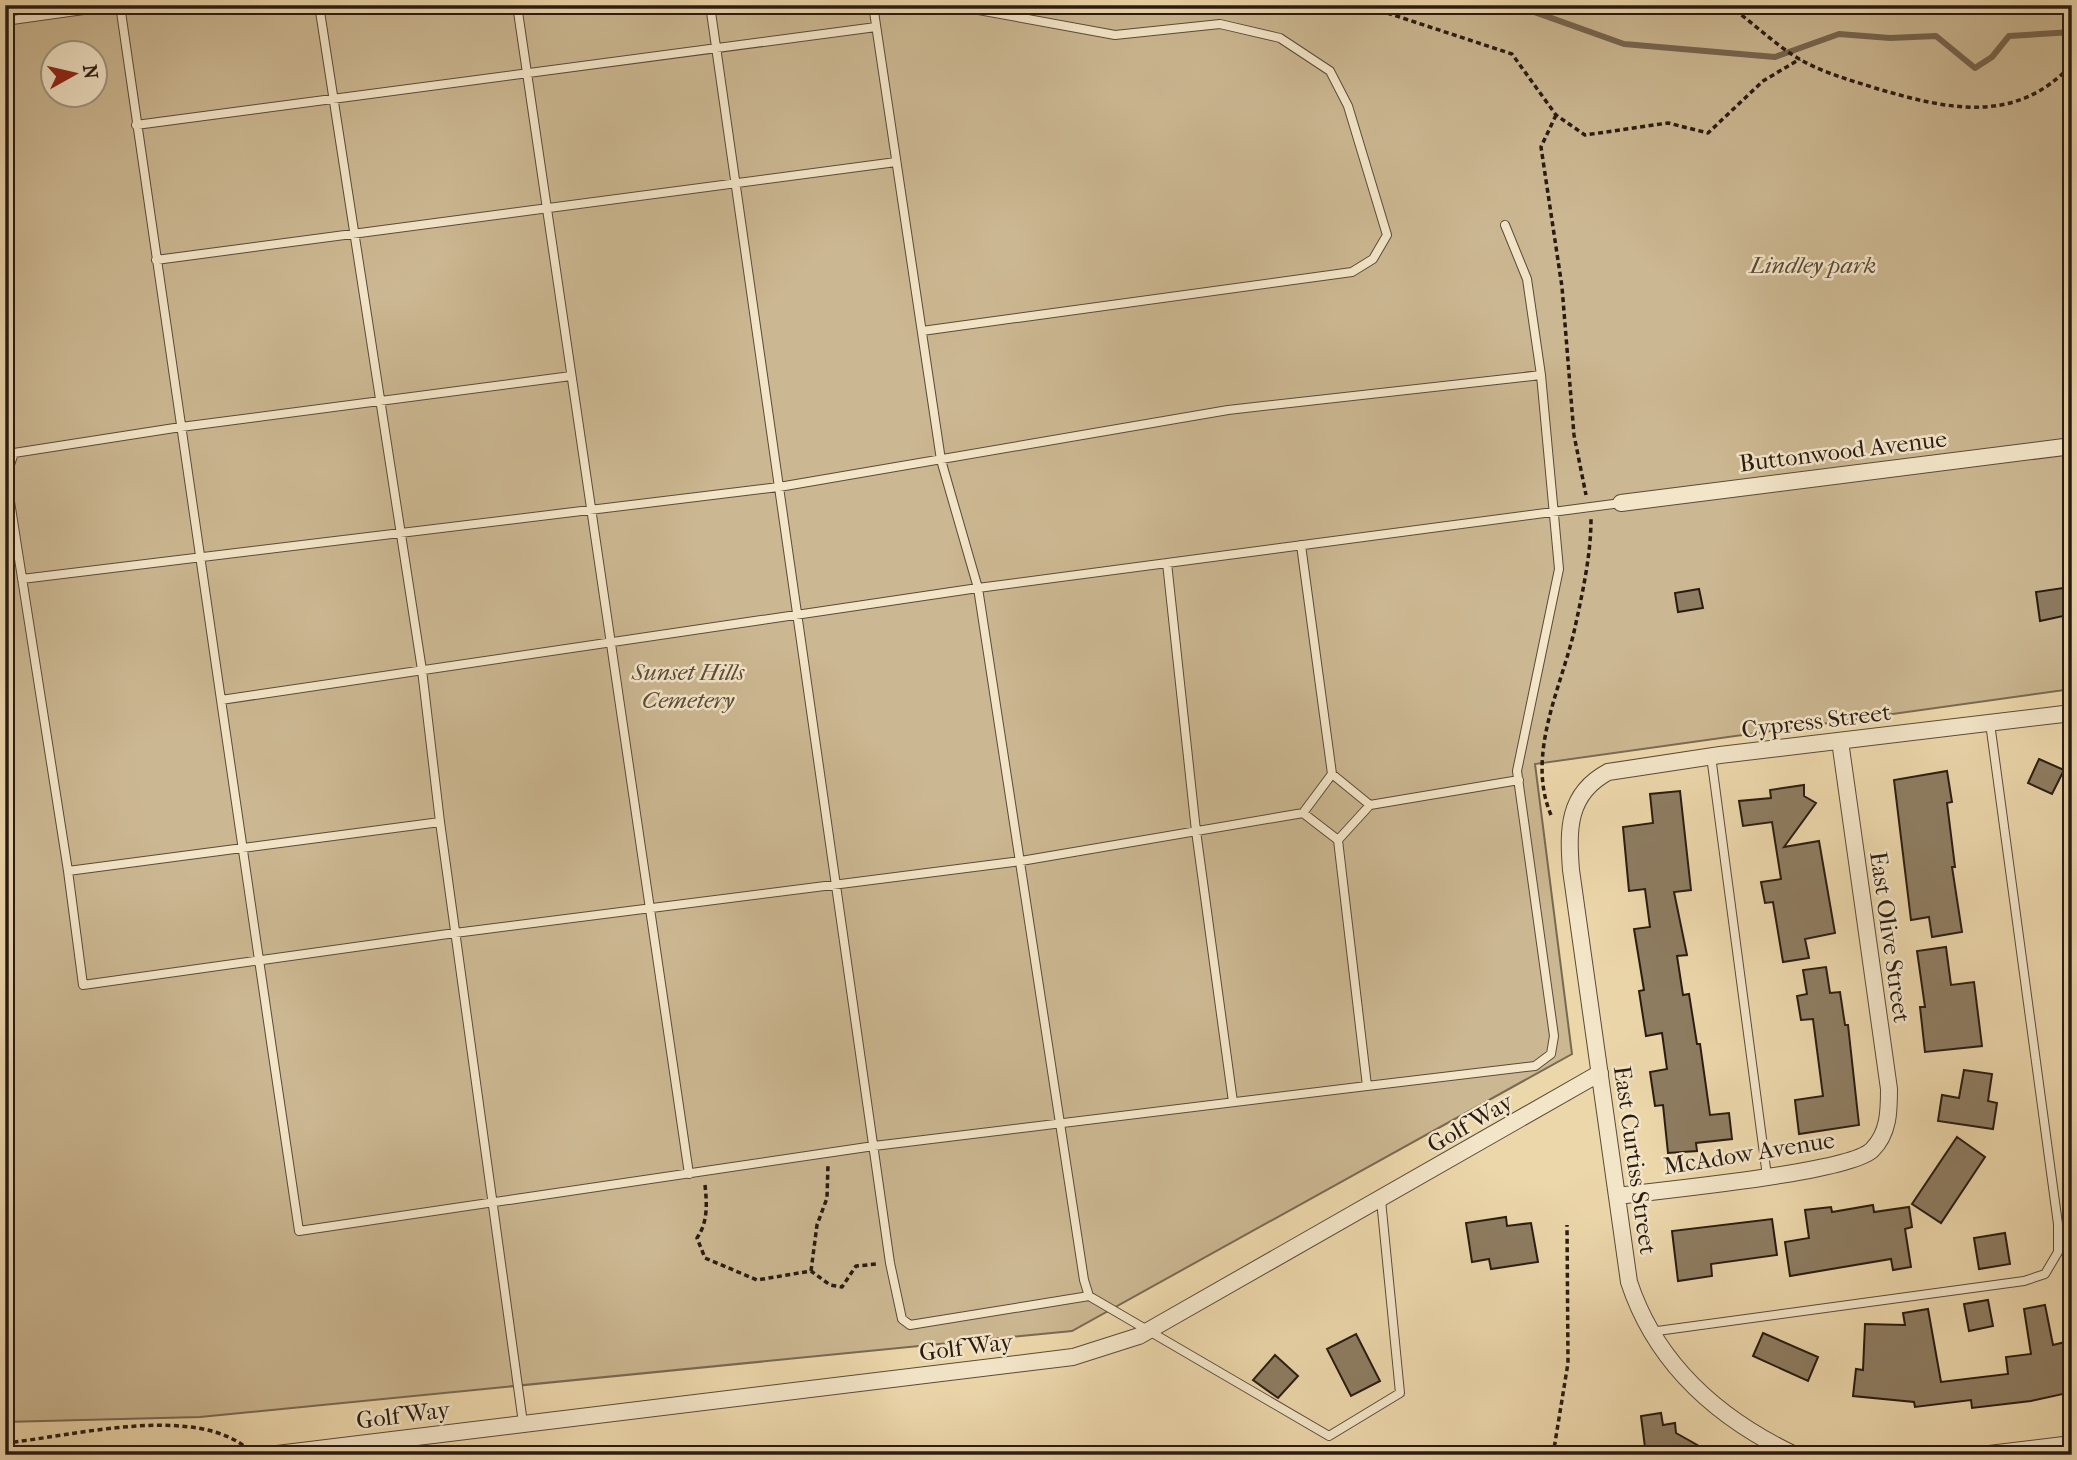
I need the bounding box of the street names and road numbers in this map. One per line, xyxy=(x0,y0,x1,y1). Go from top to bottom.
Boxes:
street label: Buttonwood Avenue xyxy=(1738,424,1949,478)
street label: Cypress Street xyxy=(1740,698,1893,744)
street label: East Olive Street xyxy=(1864,850,1916,1025)
street label: East Curtiss Street xyxy=(1608,1064,1662,1257)
street label: Golf Way xyxy=(1422,1087,1519,1159)
street label: McAdow Avenue xyxy=(1661,1126,1837,1180)
street label: Golf Way xyxy=(918,1327,1016,1367)
street label: Golf Way xyxy=(355,1395,453,1435)

